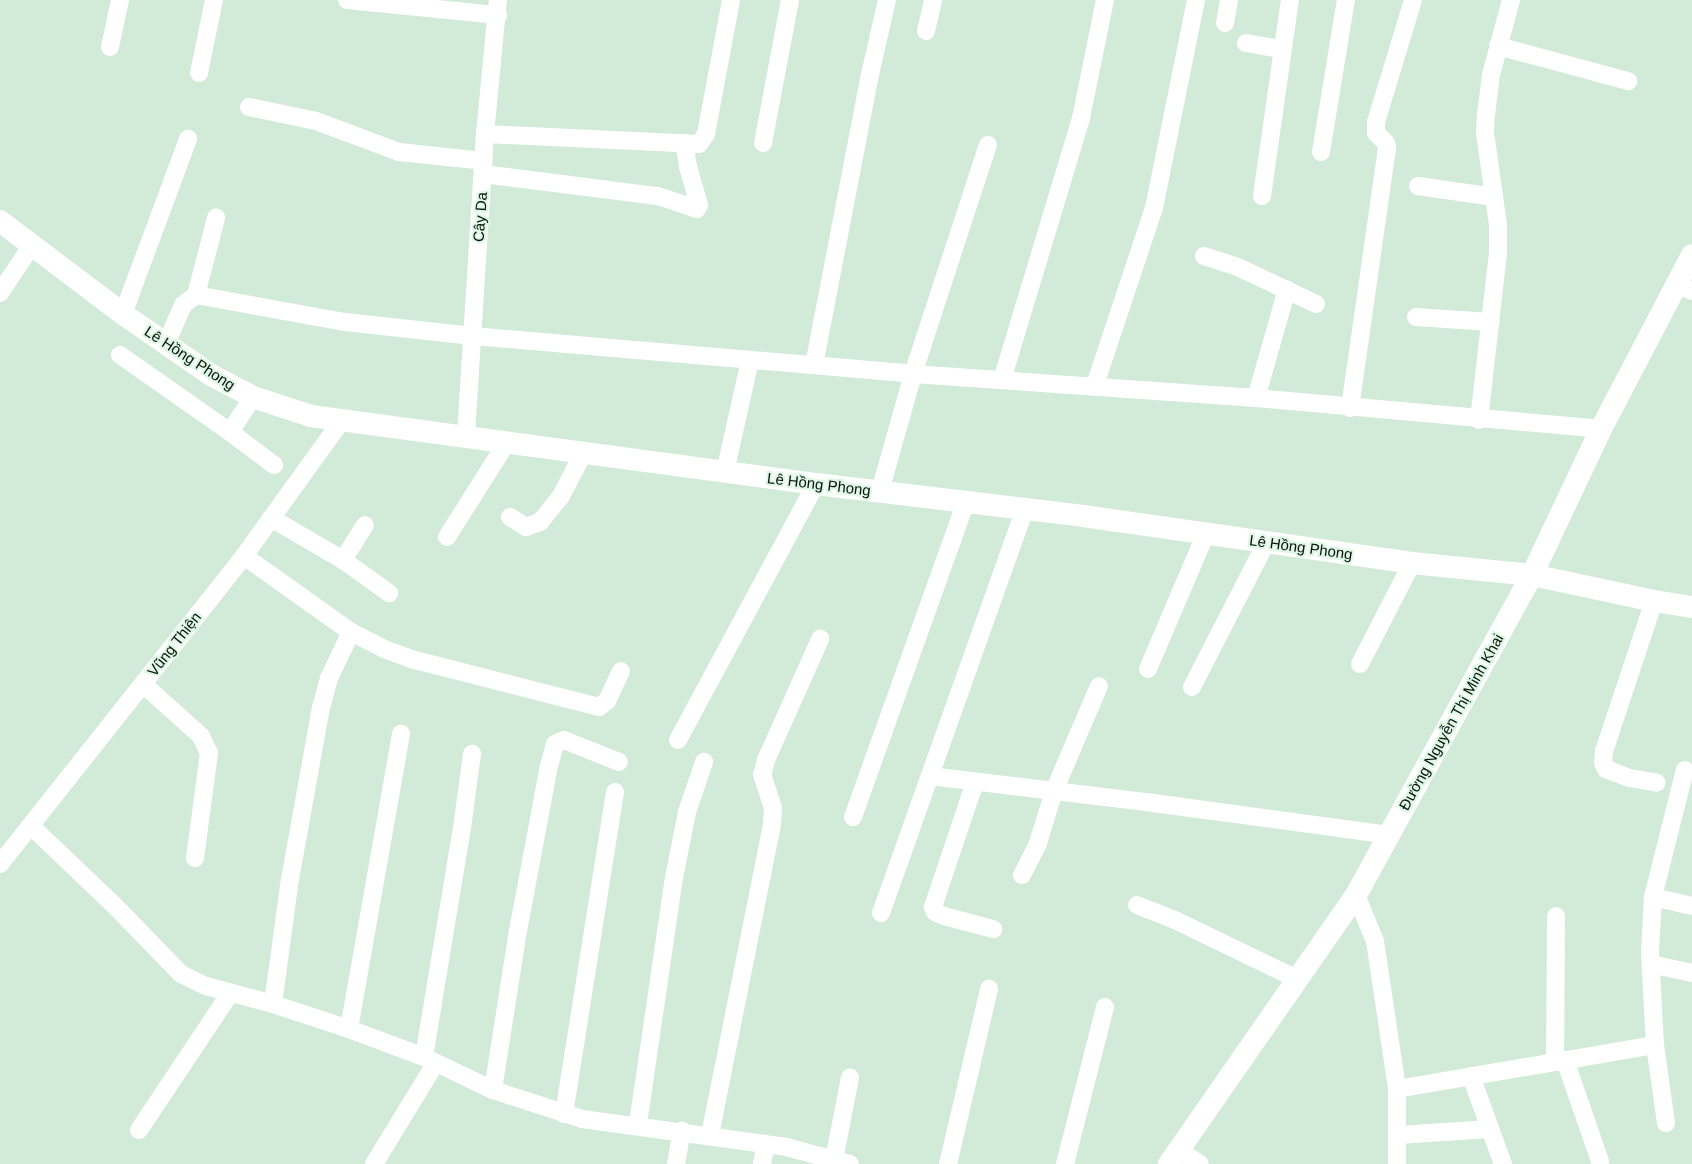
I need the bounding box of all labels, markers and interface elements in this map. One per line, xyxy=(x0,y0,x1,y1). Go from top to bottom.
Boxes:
street label: Cây Da xyxy=(469,191,491,243)
street label: Lê Hồng Phong xyxy=(141,322,239,394)
street label: Lê Hồng Phong xyxy=(766,469,872,499)
street label: Lê Hồng Phong xyxy=(1248,531,1354,563)
street label: Vũng Thiện xyxy=(143,608,205,680)
street label: Đường Nguyễn Thị Minh Khai xyxy=(1395,631,1507,813)

